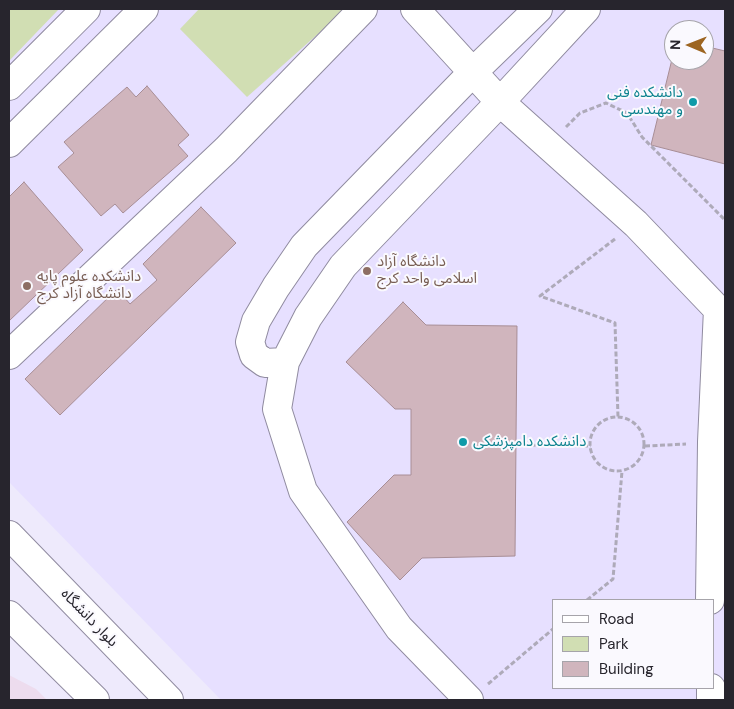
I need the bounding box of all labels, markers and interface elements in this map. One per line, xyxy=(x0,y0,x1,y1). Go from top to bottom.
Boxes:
north arrow xyxy=(664,20,714,70)
text: N xyxy=(666,39,684,50)
place label: دانشکده فنی و مهندسی xyxy=(607,84,683,119)
marker: دانشکده فنی و مهندسی xyxy=(687,96,699,108)
place label: دانشگاه آزاد اسلامی واحد کرج xyxy=(377,253,477,288)
marker: دانشگاه آزاد اسلامی واحد کرج xyxy=(361,265,373,277)
place label: دانشکده علوم پایه دانشگاه آزاد کرج xyxy=(37,268,141,303)
marker: دانشکده علوم پایه دانشگاه آزاد کرج xyxy=(21,280,33,292)
place label: دانشکده دامپزشکی xyxy=(473,433,586,451)
marker: دانشکده دامپزشکی xyxy=(457,436,469,448)
street label: بلوار دانشگاه xyxy=(57,585,121,651)
legend xyxy=(552,599,714,689)
text: Road xyxy=(599,609,634,629)
text: Park xyxy=(599,634,629,654)
text: Building xyxy=(599,659,654,679)

